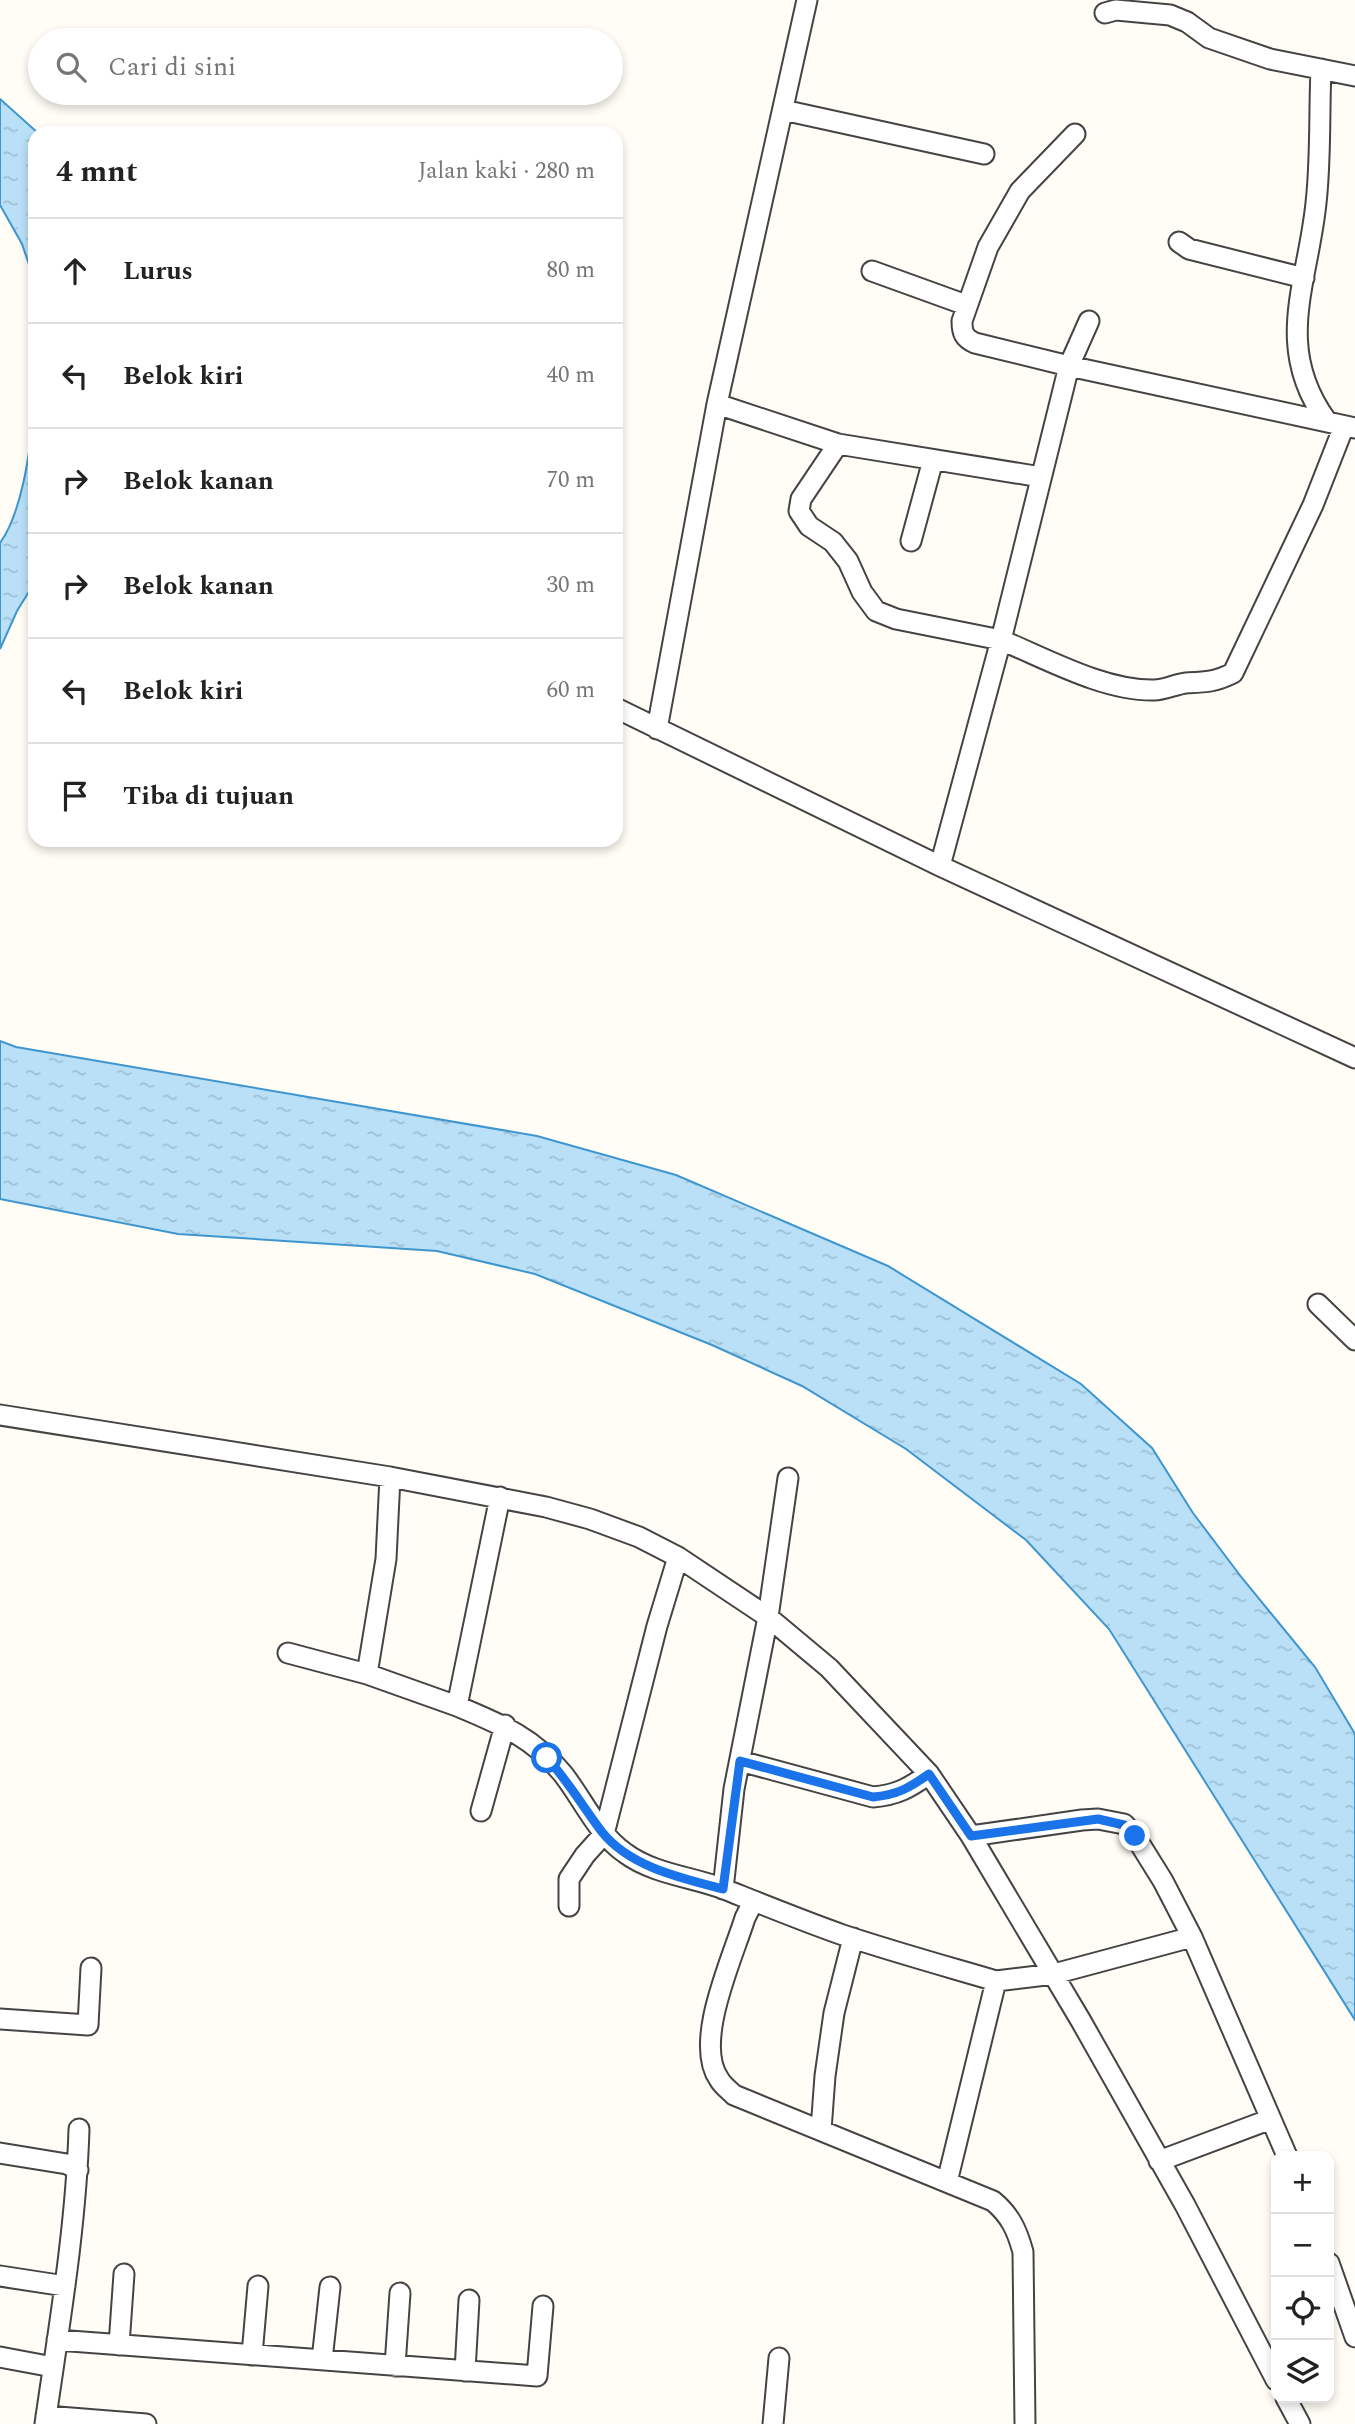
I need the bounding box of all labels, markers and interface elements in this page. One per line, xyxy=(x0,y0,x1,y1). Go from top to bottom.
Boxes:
search box xyxy=(28,28,623,105)
text: Cari di sini xyxy=(108,47,236,87)
icon: search xyxy=(52,48,90,86)
text: 4 mnt xyxy=(56,149,137,195)
text: Jalan kaki · 280 m xyxy=(418,154,595,189)
text: Lurus xyxy=(123,251,193,291)
icon: ahead xyxy=(56,252,94,290)
text: 80 m xyxy=(546,253,595,288)
text: Belok kiri xyxy=(123,356,243,396)
icon: left xyxy=(56,357,94,395)
text: 40 m xyxy=(546,358,595,393)
text: Belok kanan xyxy=(123,461,274,501)
icon: right xyxy=(56,462,94,500)
text: 70 m xyxy=(546,463,595,498)
text: Belok kanan xyxy=(123,566,274,606)
icon: right xyxy=(56,567,94,605)
text: 30 m xyxy=(546,568,595,603)
text: Belok kiri xyxy=(123,671,243,711)
icon: left xyxy=(56,672,94,710)
text: 60 m xyxy=(546,673,595,708)
text: Tiba di tujuan xyxy=(123,776,294,816)
icon: arrive xyxy=(56,777,94,815)
route start xyxy=(531,1742,562,1773)
route end xyxy=(1119,1820,1150,1851)
map controls xyxy=(1271,2151,1334,2403)
button: + xyxy=(1271,2151,1334,2214)
button: − xyxy=(1271,2214,1334,2277)
button: locate xyxy=(1271,2277,1334,2340)
button: layers xyxy=(1271,2340,1334,2403)

